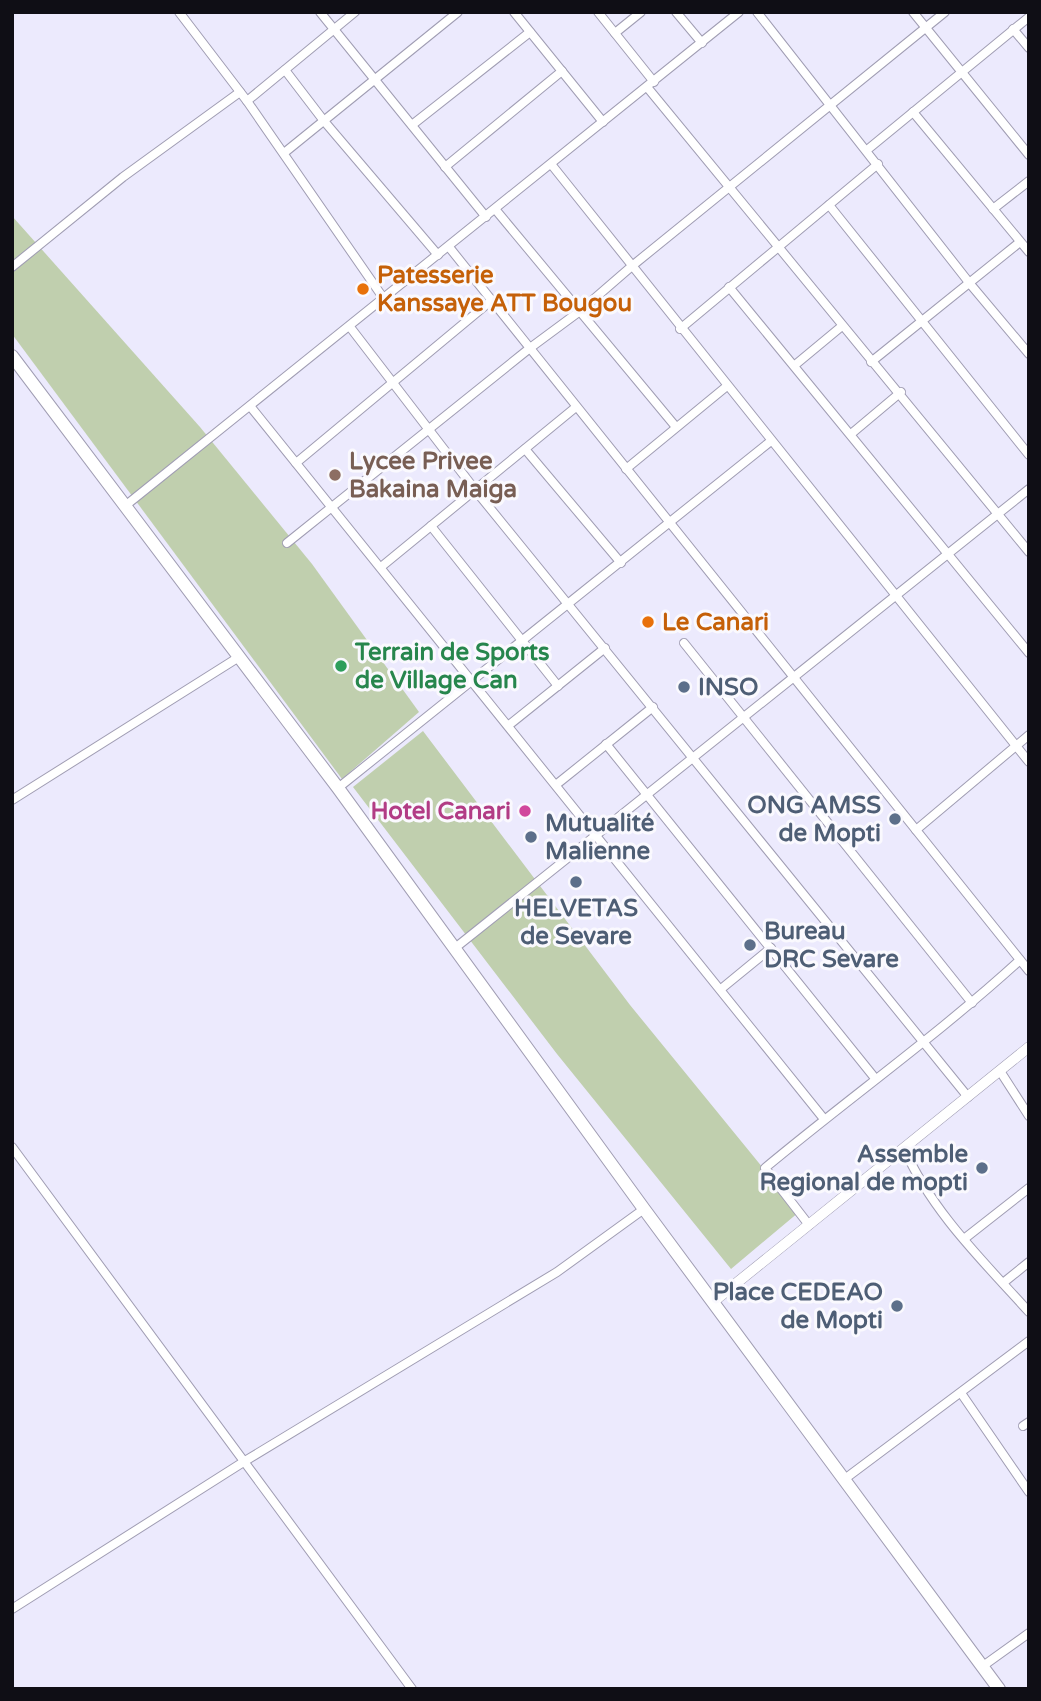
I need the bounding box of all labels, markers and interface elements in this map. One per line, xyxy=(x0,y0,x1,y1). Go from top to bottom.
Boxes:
place label: Patesserie Kanssaye ATT Bougou xyxy=(377,261,632,318)
marker: Patesserie Kanssaye ATT Bougou xyxy=(355,281,371,297)
place label: Lycee Privee Bakaina Maiga xyxy=(349,447,517,504)
marker: Lycee Privee Bakaina Maiga xyxy=(327,467,343,483)
place label: Le Canari xyxy=(662,608,769,637)
marker: Le Canari xyxy=(640,614,656,630)
place label: Terrain de Sports de Village Can xyxy=(354,638,550,695)
marker: Terrain de Sports de Village Can xyxy=(333,658,349,674)
place label: INSO xyxy=(698,673,758,702)
marker: INSO xyxy=(676,679,692,695)
place label: ONG AMSS de Mopti xyxy=(747,791,881,848)
place label: Hotel Canari xyxy=(370,797,511,826)
marker: Hotel Canari xyxy=(517,803,533,819)
place label: Mutualité Malienne xyxy=(545,809,655,866)
marker: ONG AMSS de Mopti xyxy=(887,811,903,827)
marker: Mutualité Malienne xyxy=(523,829,539,845)
marker: HELVETAS de Sevare xyxy=(568,874,584,890)
place label: HELVETAS de Sevare xyxy=(514,894,638,951)
place label: Bureau DRC Sevare xyxy=(764,917,899,974)
marker: Bureau DRC Sevare xyxy=(742,937,758,953)
place label: Assemble Regional de mopti xyxy=(760,1140,968,1197)
marker: Assemble Regional de mopti xyxy=(974,1160,990,1176)
place label: Place CEDEAO de Mopti xyxy=(713,1278,883,1335)
marker: Place CEDEAO de Mopti xyxy=(889,1298,905,1314)

